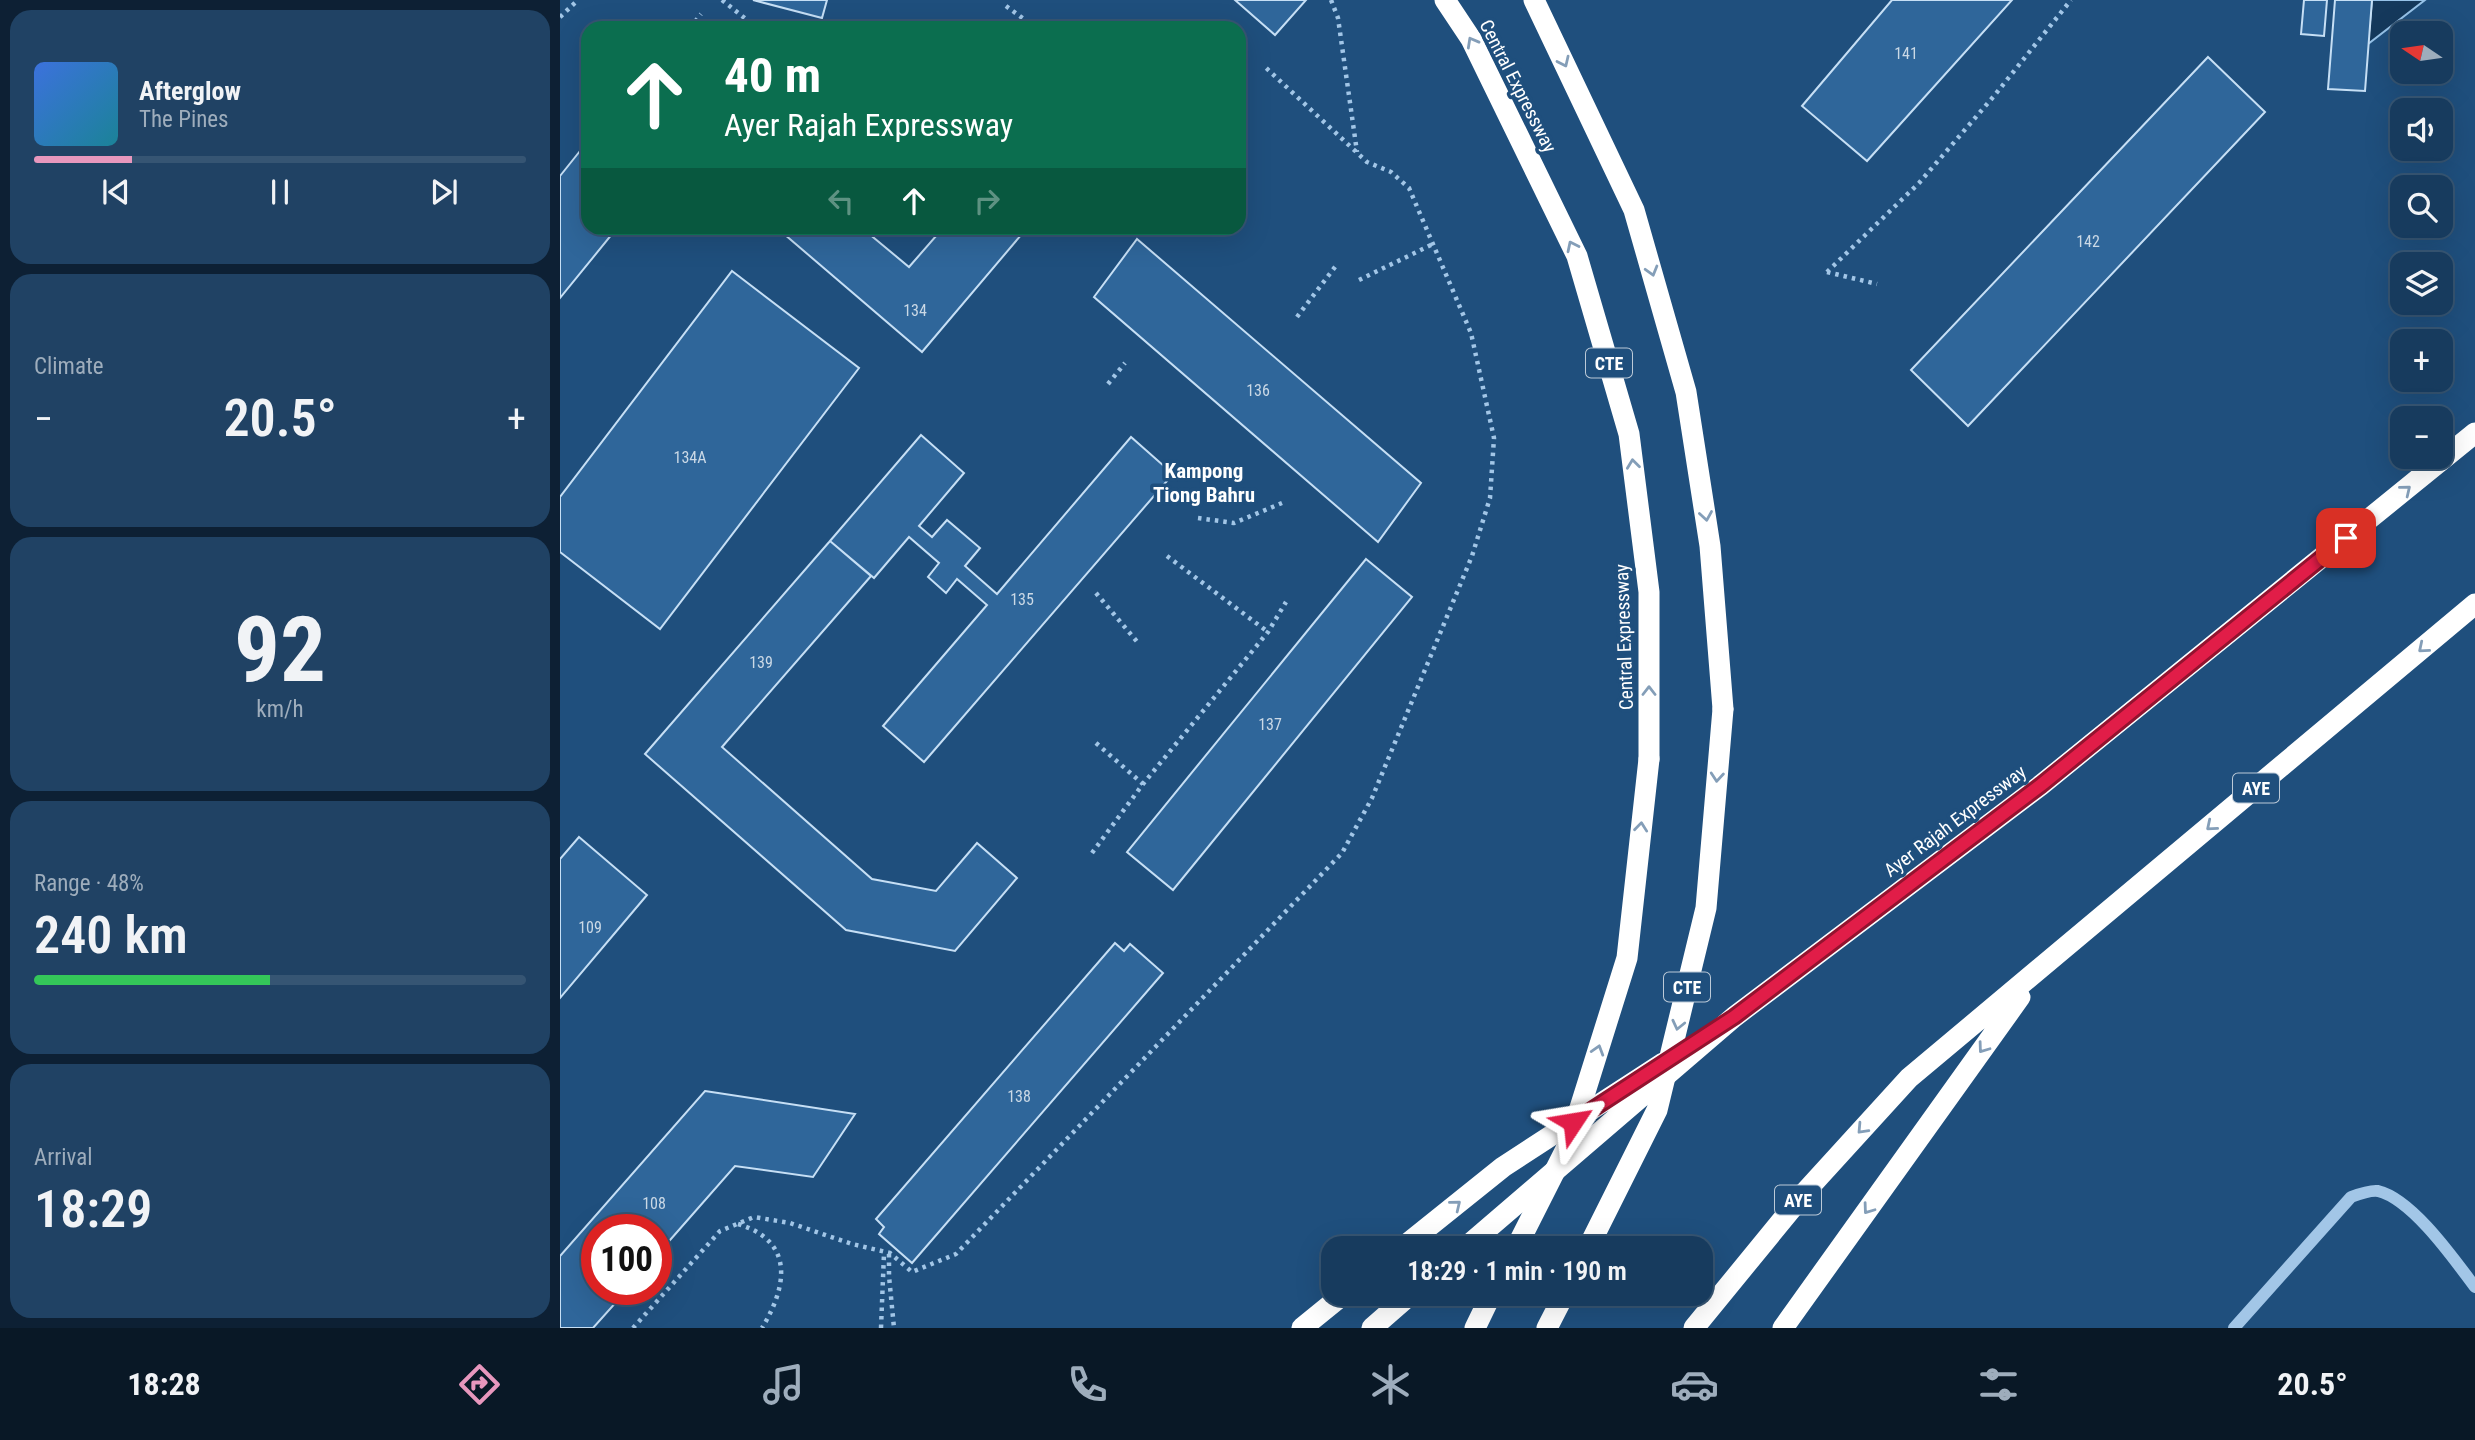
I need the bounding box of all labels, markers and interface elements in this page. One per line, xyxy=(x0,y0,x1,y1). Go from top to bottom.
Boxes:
street label: Central Expressway xyxy=(1475,16,1561,156)
north arrow xyxy=(2390,21,2454,84)
map controls xyxy=(2390,21,2453,469)
one-way arrow xyxy=(1467,36,1480,49)
house number: 141 xyxy=(1894,44,1918,63)
text: 40 m xyxy=(724,47,821,104)
icon: ahead xyxy=(609,49,700,140)
one-way arrow xyxy=(1556,55,1570,67)
text: Afterglow xyxy=(139,76,241,106)
button: sound xyxy=(2390,98,2453,161)
text: The Pines xyxy=(139,106,229,133)
text: Ayer Rajah Expressway xyxy=(724,106,1013,144)
icon: previous xyxy=(97,173,135,211)
icon: pause xyxy=(261,173,299,211)
icon: next xyxy=(425,173,463,211)
button: search xyxy=(2390,175,2453,238)
icon: left xyxy=(822,182,860,220)
icon: ahead xyxy=(895,182,933,220)
icon: right xyxy=(968,182,1006,220)
house number: 142 xyxy=(2076,232,2100,251)
one-way arrow xyxy=(1567,241,1581,253)
button: layers xyxy=(2390,252,2453,315)
one-way arrow xyxy=(1643,265,1658,277)
house number: 134 xyxy=(903,301,927,320)
button: + xyxy=(2390,329,2453,392)
road number: CTE xyxy=(1586,348,1632,377)
text: Climate xyxy=(34,353,104,380)
house number: 136 xyxy=(1246,381,1270,400)
text: 20.5° xyxy=(223,388,337,449)
text: − xyxy=(34,397,53,441)
text: + xyxy=(507,397,526,441)
button: − xyxy=(2390,406,2453,469)
house number: 134A xyxy=(674,448,706,467)
district label: Kampong Tiong Bahru xyxy=(1153,459,1255,507)
one-way arrow xyxy=(1626,459,1641,470)
one-way arrow xyxy=(2397,486,2410,498)
pin xyxy=(2316,508,2376,568)
one-way arrow xyxy=(1698,511,1713,522)
icon: arrive xyxy=(2327,519,2365,557)
street label: Central Expressway xyxy=(1610,564,1638,710)
house number: 135 xyxy=(1010,590,1034,609)
text: 92 xyxy=(234,597,326,703)
one-way arrow xyxy=(2418,640,2431,652)
house number: 139 xyxy=(749,653,773,672)
one-way arrow xyxy=(1641,685,1657,696)
text: km/h xyxy=(256,696,304,723)
house number: 137 xyxy=(1258,715,1282,734)
street label: Ayer Rajah Expressway xyxy=(1880,760,2031,882)
one-way arrow xyxy=(1710,772,1725,783)
road number: AYE xyxy=(2233,774,2279,802)
one-way arrow xyxy=(2207,818,2220,830)
one-way arrow xyxy=(1634,822,1649,833)
text: Range · 48% xyxy=(34,870,144,897)
text: 240 km xyxy=(34,905,188,966)
house number: 109 xyxy=(578,918,602,937)
road number: CTE xyxy=(1664,972,1710,1002)
one-way arrow xyxy=(1671,1019,1686,1031)
one-way arrow xyxy=(1979,1040,1991,1053)
one-way arrow xyxy=(1590,1044,1605,1056)
position arrow xyxy=(1536,1085,1610,1159)
house number: 138 xyxy=(1007,1087,1031,1106)
one-way arrow xyxy=(1858,1121,1871,1134)
text: Arrival xyxy=(34,1144,93,1171)
text: 18:29 xyxy=(34,1179,152,1240)
road number: AYE xyxy=(1775,1185,1821,1214)
house number: 108 xyxy=(642,1194,666,1213)
one-way arrow xyxy=(1448,1201,1460,1214)
one-way arrow xyxy=(1864,1201,1876,1214)
speed limit sign: 100 xyxy=(581,1214,672,1305)
text: 18:29 · 1 min · 190 m xyxy=(1407,1256,1627,1286)
icon: directions xyxy=(455,1360,504,1409)
icon: music xyxy=(759,1360,808,1409)
icon: phone xyxy=(1063,1360,1112,1409)
icon: climate xyxy=(1366,1360,1415,1409)
icon: car xyxy=(1670,1360,1719,1409)
icon: filters xyxy=(1974,1360,2023,1409)
text: 18:28 xyxy=(127,1365,201,1403)
text: 20.5° xyxy=(2277,1365,2348,1403)

